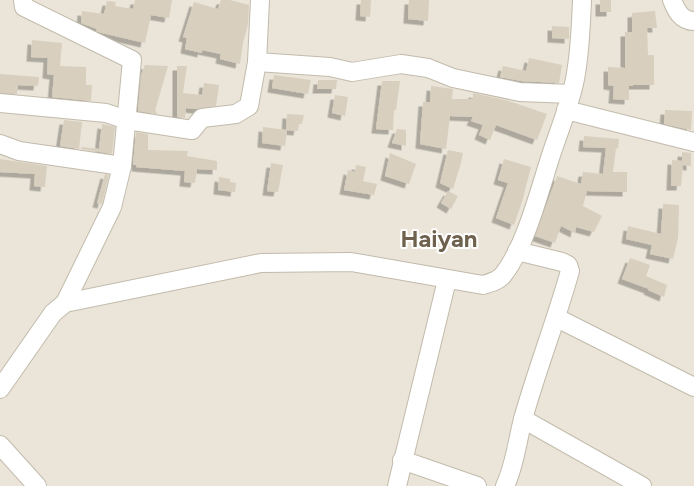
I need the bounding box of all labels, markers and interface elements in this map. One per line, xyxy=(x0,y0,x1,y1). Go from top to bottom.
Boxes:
district label: Haiyan xyxy=(401,224,477,253)

